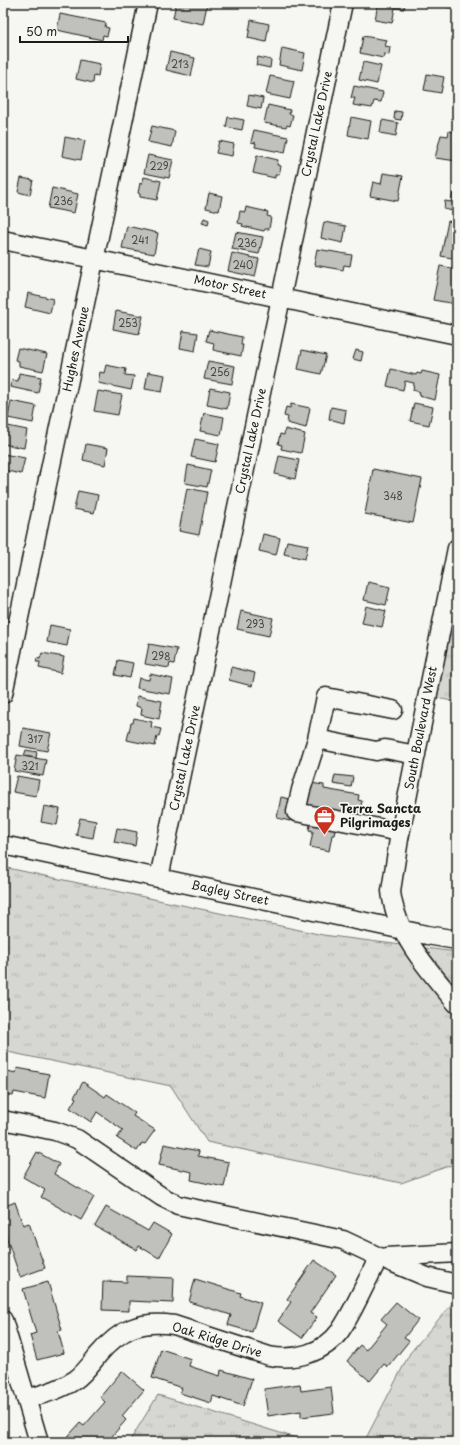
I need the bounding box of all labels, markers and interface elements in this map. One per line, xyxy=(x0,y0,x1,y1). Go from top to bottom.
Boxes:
scale bar xyxy=(20,18,128,44)
text: 50 m xyxy=(26,22,57,40)
house number: 213 xyxy=(171,56,189,71)
street label: Crystal Lake Drive xyxy=(296,69,336,178)
house number: 229 xyxy=(149,158,169,173)
house number: 236 xyxy=(53,193,73,208)
house number: 241 xyxy=(131,232,149,247)
house number: 236 xyxy=(237,235,257,250)
house number: 240 xyxy=(233,257,253,272)
street label: Motor Street xyxy=(192,270,268,303)
street label: Hughes Avenue xyxy=(57,304,93,393)
house number: 253 xyxy=(118,315,138,330)
house number: 256 xyxy=(210,364,230,379)
street label: Crystal Lake Drive xyxy=(230,386,270,495)
house number: 348 xyxy=(383,488,403,503)
house number: 293 xyxy=(245,616,265,631)
house number: 298 xyxy=(151,648,171,663)
street label: South Boulevard West xyxy=(399,664,441,791)
street label: Crystal Lake Drive xyxy=(164,703,204,812)
house number: 317 xyxy=(27,731,43,746)
house number: 321 xyxy=(21,758,39,773)
place label: Terra Sancta Pilgrimages xyxy=(340,799,421,831)
office icon: Terra Sancta Pilgrimages xyxy=(312,803,338,836)
street label: Bagley Street xyxy=(190,875,271,909)
street label: Oak Ridge Drive xyxy=(170,1317,264,1361)

